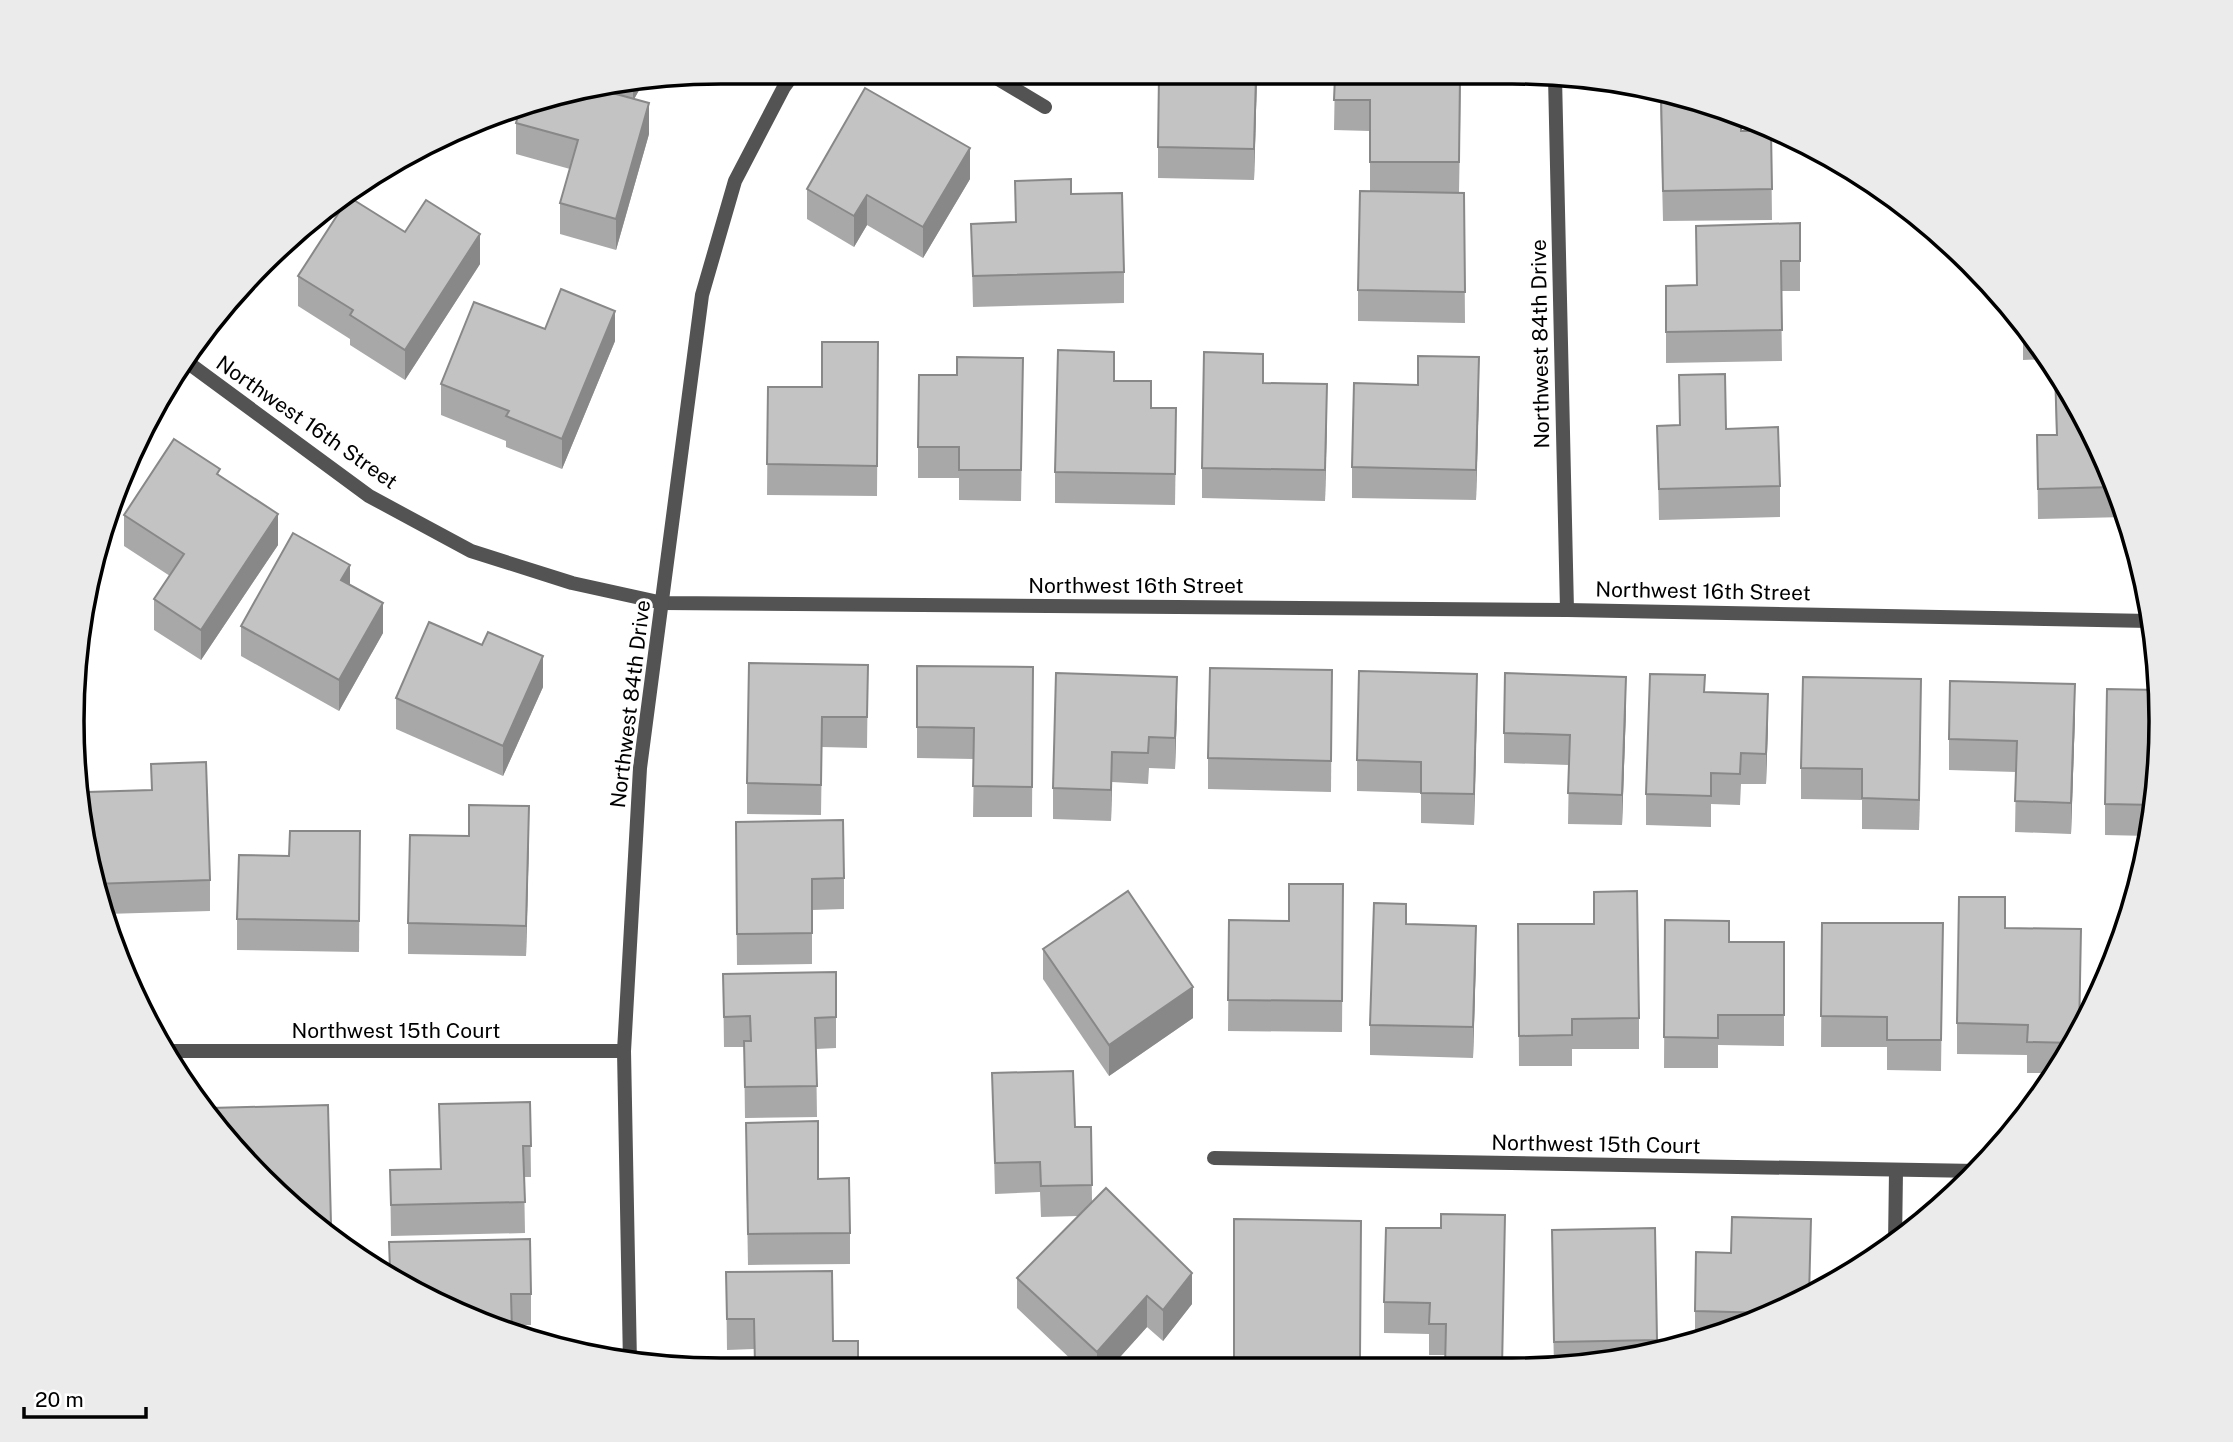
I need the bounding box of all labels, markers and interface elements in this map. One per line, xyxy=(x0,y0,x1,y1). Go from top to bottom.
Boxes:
street label: Northwest 84th Drive xyxy=(1526,239,1554,449)
street label: Northwest 16th Street xyxy=(212,350,402,494)
street label: Northwest 16th Street xyxy=(1028,573,1244,598)
street label: Northwest 16th Street xyxy=(1595,577,1811,605)
street label: Northwest 84th Drive xyxy=(605,599,655,809)
street label: Northwest 15th Court xyxy=(291,1018,501,1043)
street label: Northwest 15th Court xyxy=(1491,1130,1701,1158)
scale bar xyxy=(24,1376,147,1420)
text: 20 m xyxy=(35,1387,84,1412)

